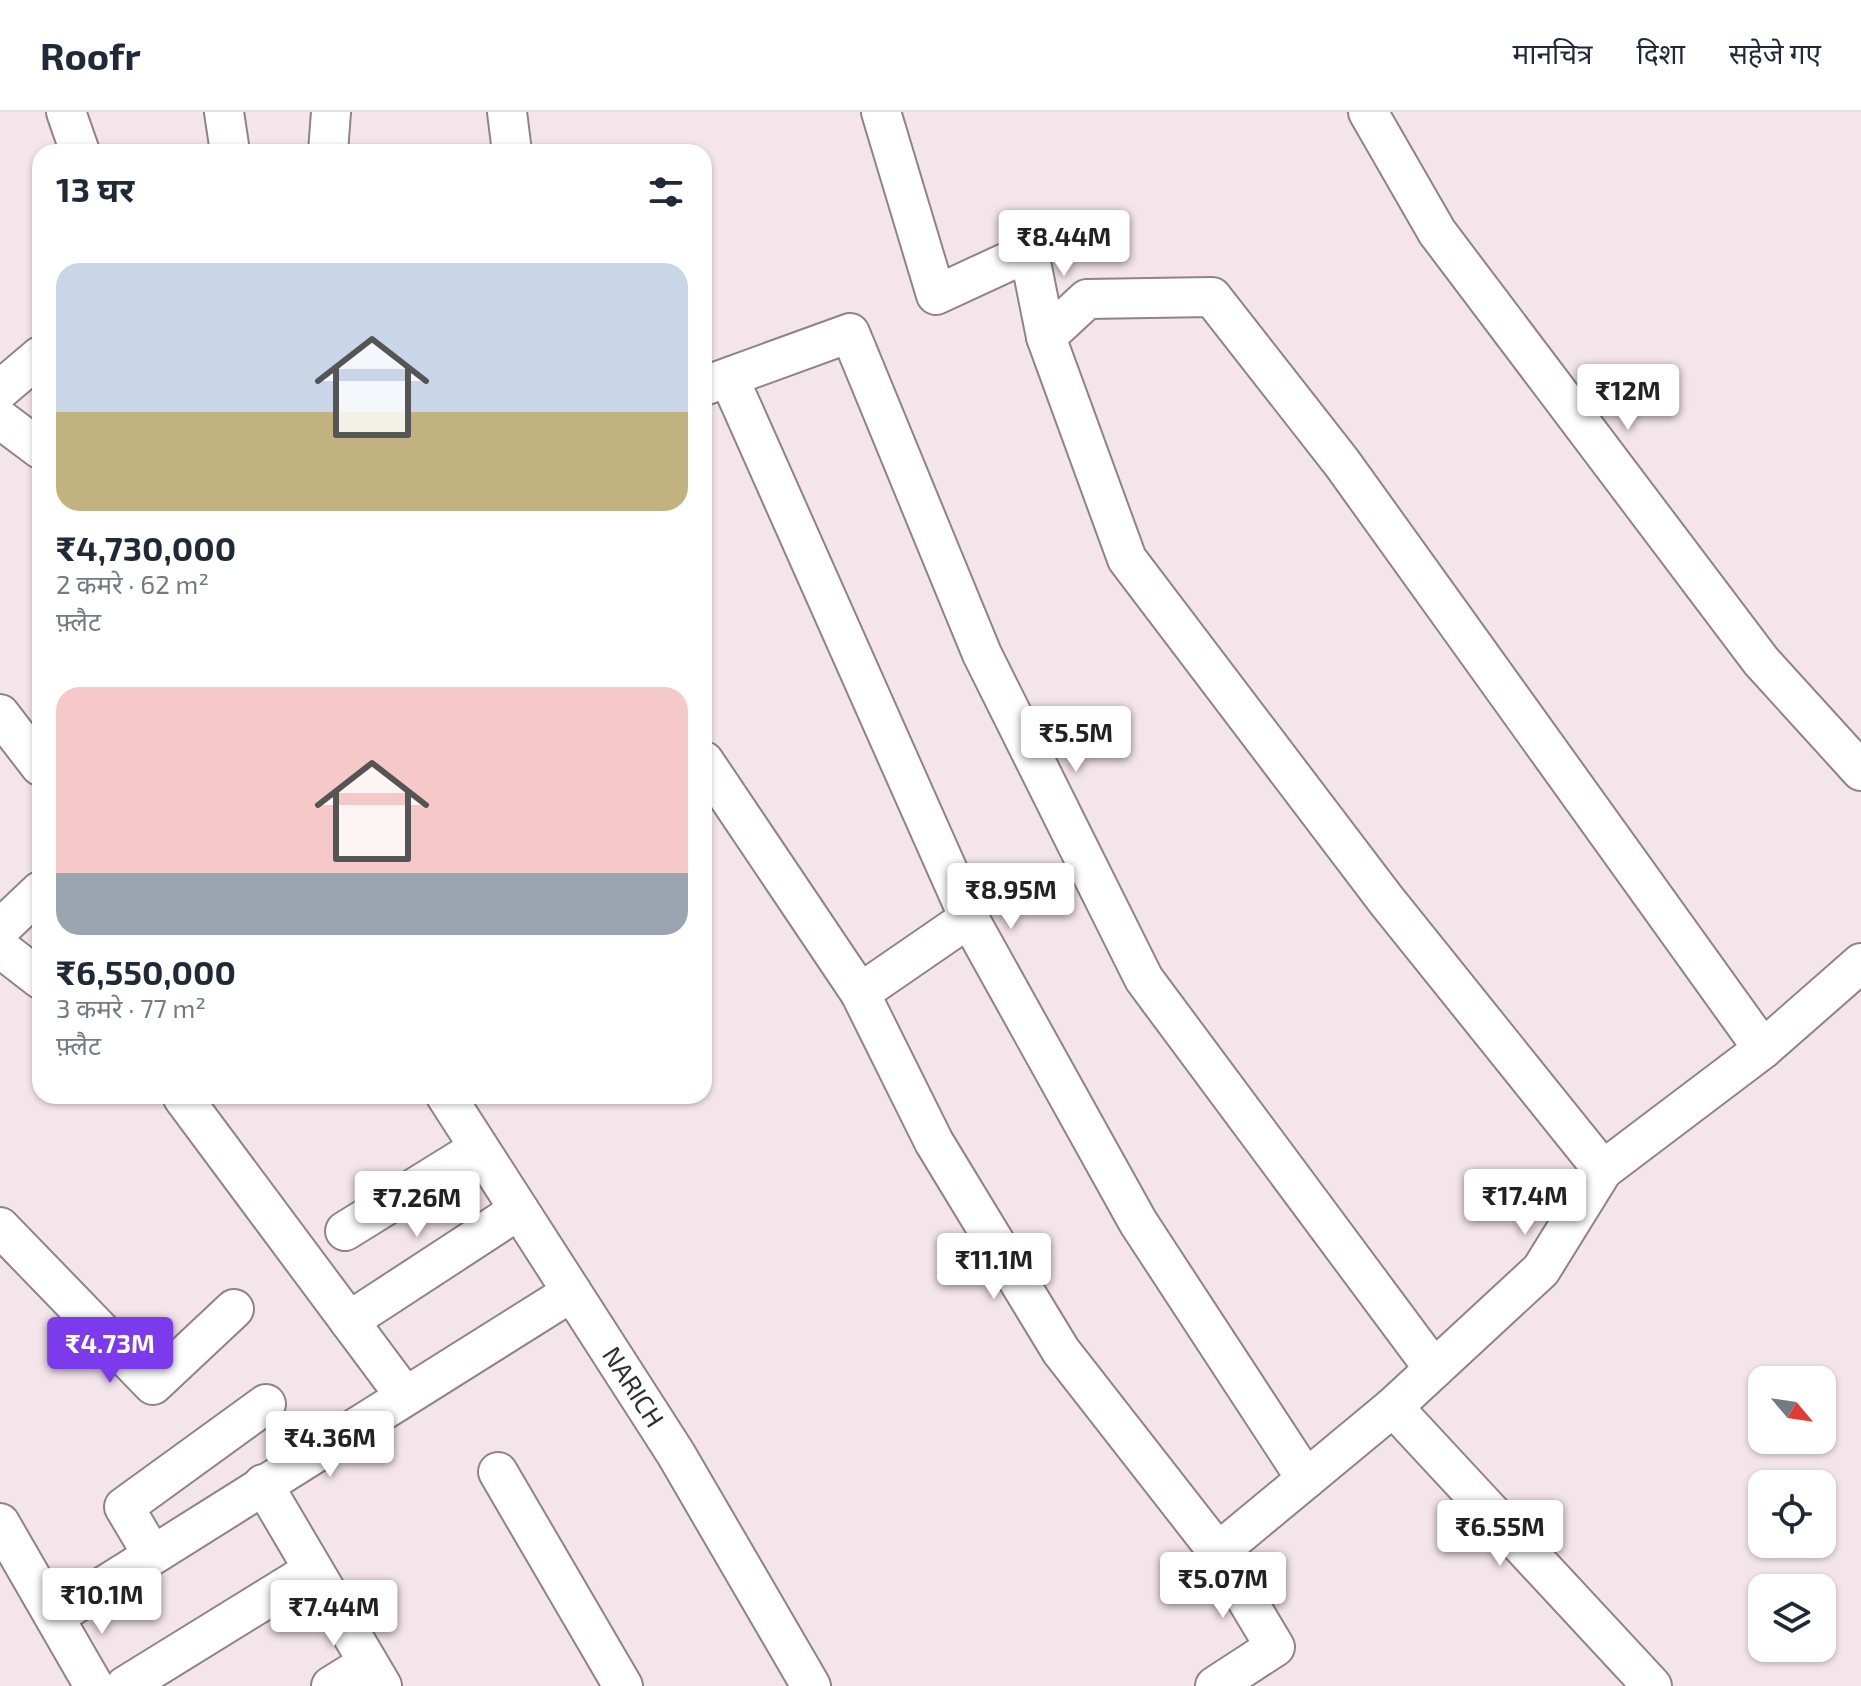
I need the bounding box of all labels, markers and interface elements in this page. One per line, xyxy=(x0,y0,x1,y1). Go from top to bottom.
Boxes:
text: Roofr xyxy=(40,32,141,78)
text: मानचित्र xyxy=(1512,36,1593,70)
text: दिशा xyxy=(1637,36,1685,70)
text: सहेजे गए xyxy=(1729,36,1821,70)
text: 13 घर xyxy=(56,168,134,209)
icon: filters xyxy=(644,170,688,214)
pin: ₹8.44M xyxy=(999,210,1129,278)
text: ₹8.44M xyxy=(1017,220,1111,251)
icon: home xyxy=(300,315,444,459)
pin: ₹12M xyxy=(1581,364,1675,432)
text: ₹12M xyxy=(1595,374,1661,405)
text: ₹4,730,000 xyxy=(56,527,236,568)
text: 2 कमरे · 62 m² xyxy=(56,568,209,599)
text: फ़्लैट xyxy=(56,605,101,636)
pin: ₹5.5M xyxy=(1020,706,1132,774)
text: ₹5.5M xyxy=(1039,716,1113,747)
icon: home xyxy=(300,739,444,883)
pin: ₹8.95M xyxy=(946,863,1076,931)
text: ₹8.95M xyxy=(965,873,1057,904)
text: ₹6,550,000 xyxy=(56,951,236,992)
text: 3 कमरे · 77 m² xyxy=(56,992,206,1023)
text: फ़्लैट xyxy=(56,1029,101,1060)
pin: ₹17.4M xyxy=(1460,1169,1590,1237)
pin: ₹7.26M xyxy=(352,1171,482,1239)
text: ₹17.4M xyxy=(1482,1179,1568,1210)
text: ₹7.26M xyxy=(373,1181,461,1212)
pin: ₹11.1M xyxy=(929,1233,1059,1301)
text: ₹11.1M xyxy=(955,1243,1033,1274)
pin: ₹4.73M xyxy=(45,1317,175,1385)
text: ₹4.73M xyxy=(65,1327,155,1358)
street label: NARICH xyxy=(597,1340,672,1432)
north arrow xyxy=(1748,1366,1836,1454)
map controls xyxy=(1748,1366,1836,1662)
pin: ₹4.36M xyxy=(265,1411,395,1479)
text: ₹4.36M xyxy=(284,1421,376,1452)
button: locate xyxy=(1748,1470,1836,1558)
pin: ₹6.55M xyxy=(1435,1500,1565,1568)
text: ₹6.55M xyxy=(1455,1510,1545,1541)
pin: ₹5.07M xyxy=(1158,1552,1288,1620)
text: ₹5.07M xyxy=(1178,1562,1268,1593)
pin: ₹10.1M xyxy=(37,1568,167,1636)
button: layers xyxy=(1748,1574,1836,1662)
text: ₹10.1M xyxy=(60,1578,144,1609)
pin: ₹7.44M xyxy=(269,1580,399,1648)
text: ₹7.44M xyxy=(288,1590,380,1621)

